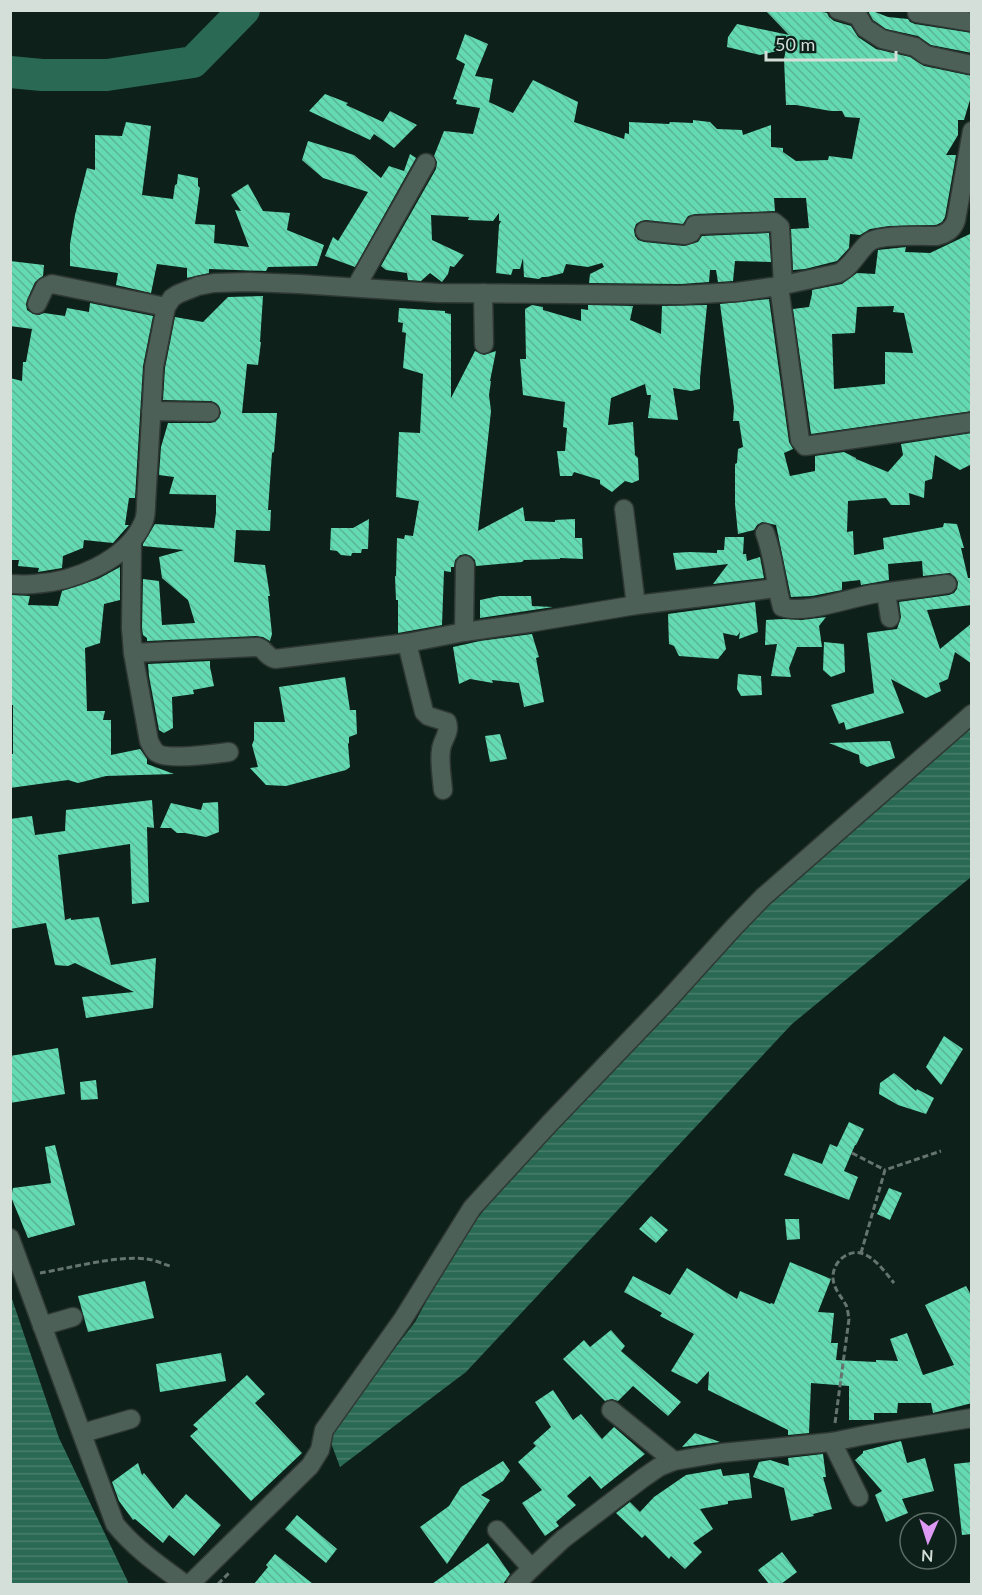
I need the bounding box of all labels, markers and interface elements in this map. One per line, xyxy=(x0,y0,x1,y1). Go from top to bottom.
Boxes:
scale bar xyxy=(766,24,896,62)
text: 50 m xyxy=(775,33,815,55)
north arrow xyxy=(898,1511,958,1571)
text: N xyxy=(921,1547,934,1566)

